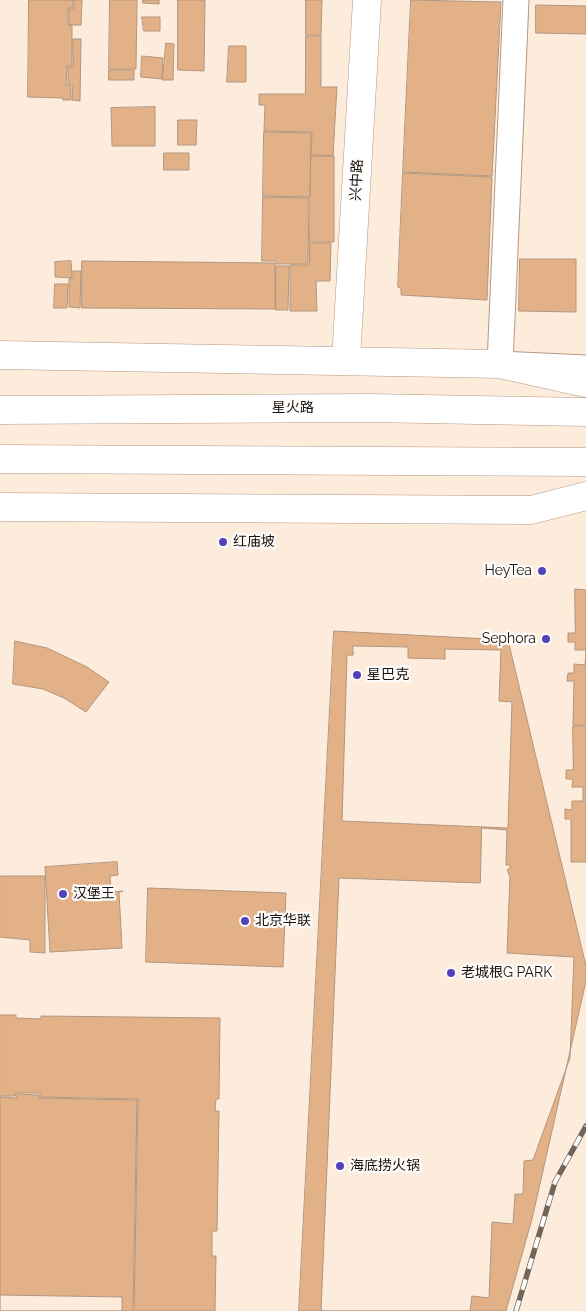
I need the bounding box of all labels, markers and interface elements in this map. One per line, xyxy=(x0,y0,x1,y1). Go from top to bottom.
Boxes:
street label: 兴中路 xyxy=(348,159,366,201)
street label: 星火路 xyxy=(272,400,314,416)
place label: 红庙坡 xyxy=(233,534,275,550)
marker: 红庙坡 xyxy=(217,536,229,548)
place label: HeyTea xyxy=(485,563,532,579)
marker: HeyTea xyxy=(536,565,548,577)
place label: Sephora xyxy=(482,631,536,647)
marker: Sephora xyxy=(540,633,552,645)
place label: 星巴克 xyxy=(367,667,409,683)
marker: 星巴克 xyxy=(351,669,363,681)
place label: 汉堡王 xyxy=(73,886,115,902)
marker: 汉堡王 xyxy=(57,888,69,900)
place label: 北京华联 xyxy=(255,913,311,929)
marker: 北京华联 xyxy=(239,915,251,927)
place label: 老城根G PARK xyxy=(461,965,552,981)
marker: 老城根G PARK xyxy=(445,967,457,979)
place label: 海底捞火锅 xyxy=(350,1158,420,1174)
marker: 海底捞火锅 xyxy=(334,1160,346,1172)

